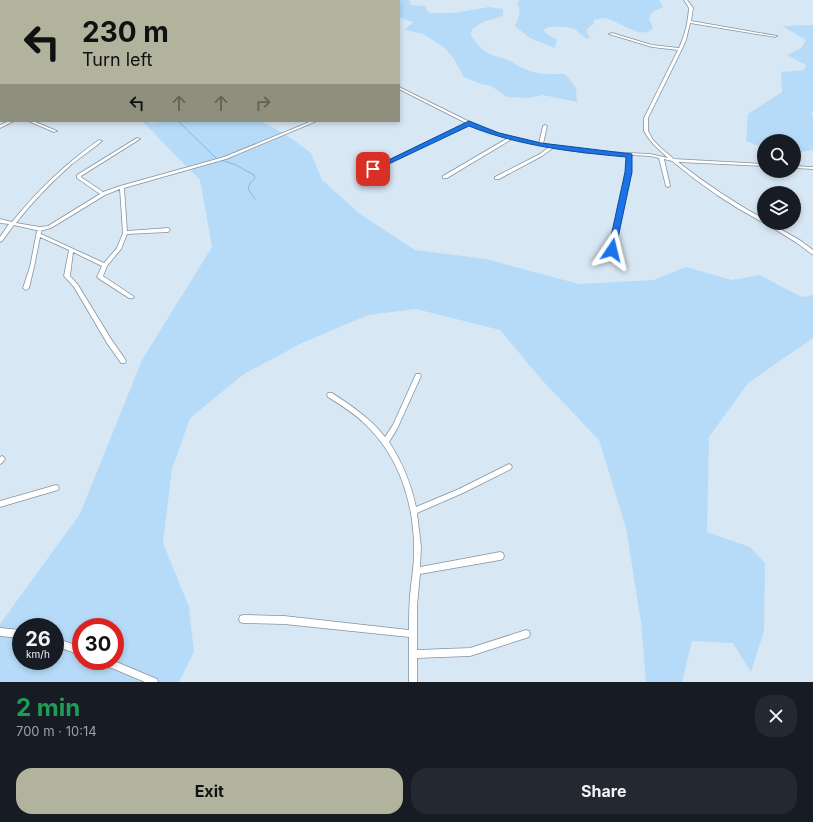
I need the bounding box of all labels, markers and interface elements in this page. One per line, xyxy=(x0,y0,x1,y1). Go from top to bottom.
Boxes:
text: 230 m xyxy=(82,15,169,49)
icon: left xyxy=(16,16,68,68)
text: Turn left xyxy=(82,49,152,70)
icon: left xyxy=(126,92,148,114)
icon: ahead xyxy=(168,92,190,114)
icon: ahead xyxy=(210,92,232,114)
icon: right xyxy=(252,92,274,114)
map controls xyxy=(757,134,801,230)
button: search xyxy=(757,134,801,178)
pin xyxy=(356,152,390,186)
icon: arrive xyxy=(362,158,384,180)
button: layers xyxy=(757,186,801,230)
position arrow xyxy=(591,229,633,271)
speed limit sign: 30 xyxy=(72,618,124,670)
text: 26 xyxy=(25,627,51,651)
text: km/h xyxy=(26,648,50,660)
text: 2 min xyxy=(16,693,80,722)
button: close xyxy=(755,695,797,737)
text: 700 m · 10:14 xyxy=(16,723,97,739)
button: Exit xyxy=(16,768,403,814)
button: Share xyxy=(411,768,797,814)

